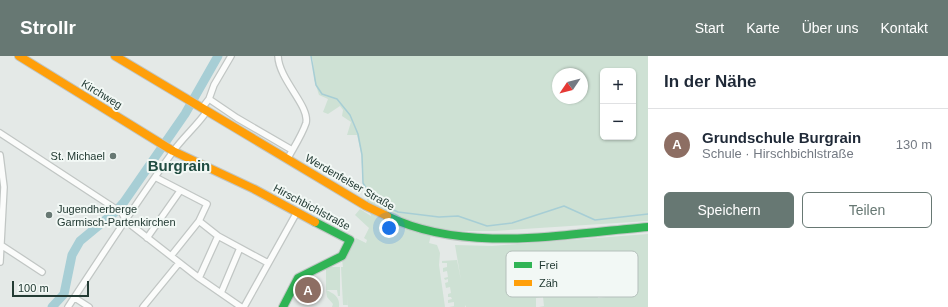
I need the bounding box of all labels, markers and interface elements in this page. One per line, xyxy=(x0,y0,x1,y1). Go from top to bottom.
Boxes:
text: Strollr xyxy=(20,17,76,38)
text: Start xyxy=(695,20,724,36)
text: Karte xyxy=(746,20,780,36)
text: Über uns xyxy=(802,20,859,36)
text: Kontakt xyxy=(881,20,928,36)
north arrow xyxy=(552,68,588,104)
map controls xyxy=(600,68,636,140)
button: + xyxy=(600,68,636,104)
text: In der Nähe xyxy=(664,72,757,91)
street label: Kirchweg xyxy=(80,77,124,111)
button: − xyxy=(600,104,636,140)
text: Grundschule Burgrain xyxy=(702,129,861,146)
text: A xyxy=(672,137,682,152)
text: 130 m xyxy=(896,137,932,152)
text: Schule · Hirschbichlstraße xyxy=(702,146,854,161)
place label: St. Michael xyxy=(51,150,105,162)
marker: St. Michael xyxy=(108,151,118,161)
street label: Werdenfelser Straße xyxy=(303,151,397,213)
district label: Burgrain xyxy=(148,157,210,174)
street label: Hirschbichlstraße xyxy=(272,182,352,232)
button: Speichern xyxy=(664,192,794,228)
button: Teilen xyxy=(802,192,932,228)
place label: Jugendherberge Garmisch-Partenkirchen xyxy=(57,203,176,228)
marker: Jugendherberge Garmisch-Partenkirchen xyxy=(44,210,54,220)
your location xyxy=(379,218,399,238)
legend xyxy=(506,251,638,297)
text: Frei xyxy=(539,259,558,271)
pin: A xyxy=(295,275,321,305)
text: Zäh xyxy=(539,277,558,289)
scale bar xyxy=(12,279,89,298)
text: 100 m xyxy=(18,282,49,294)

